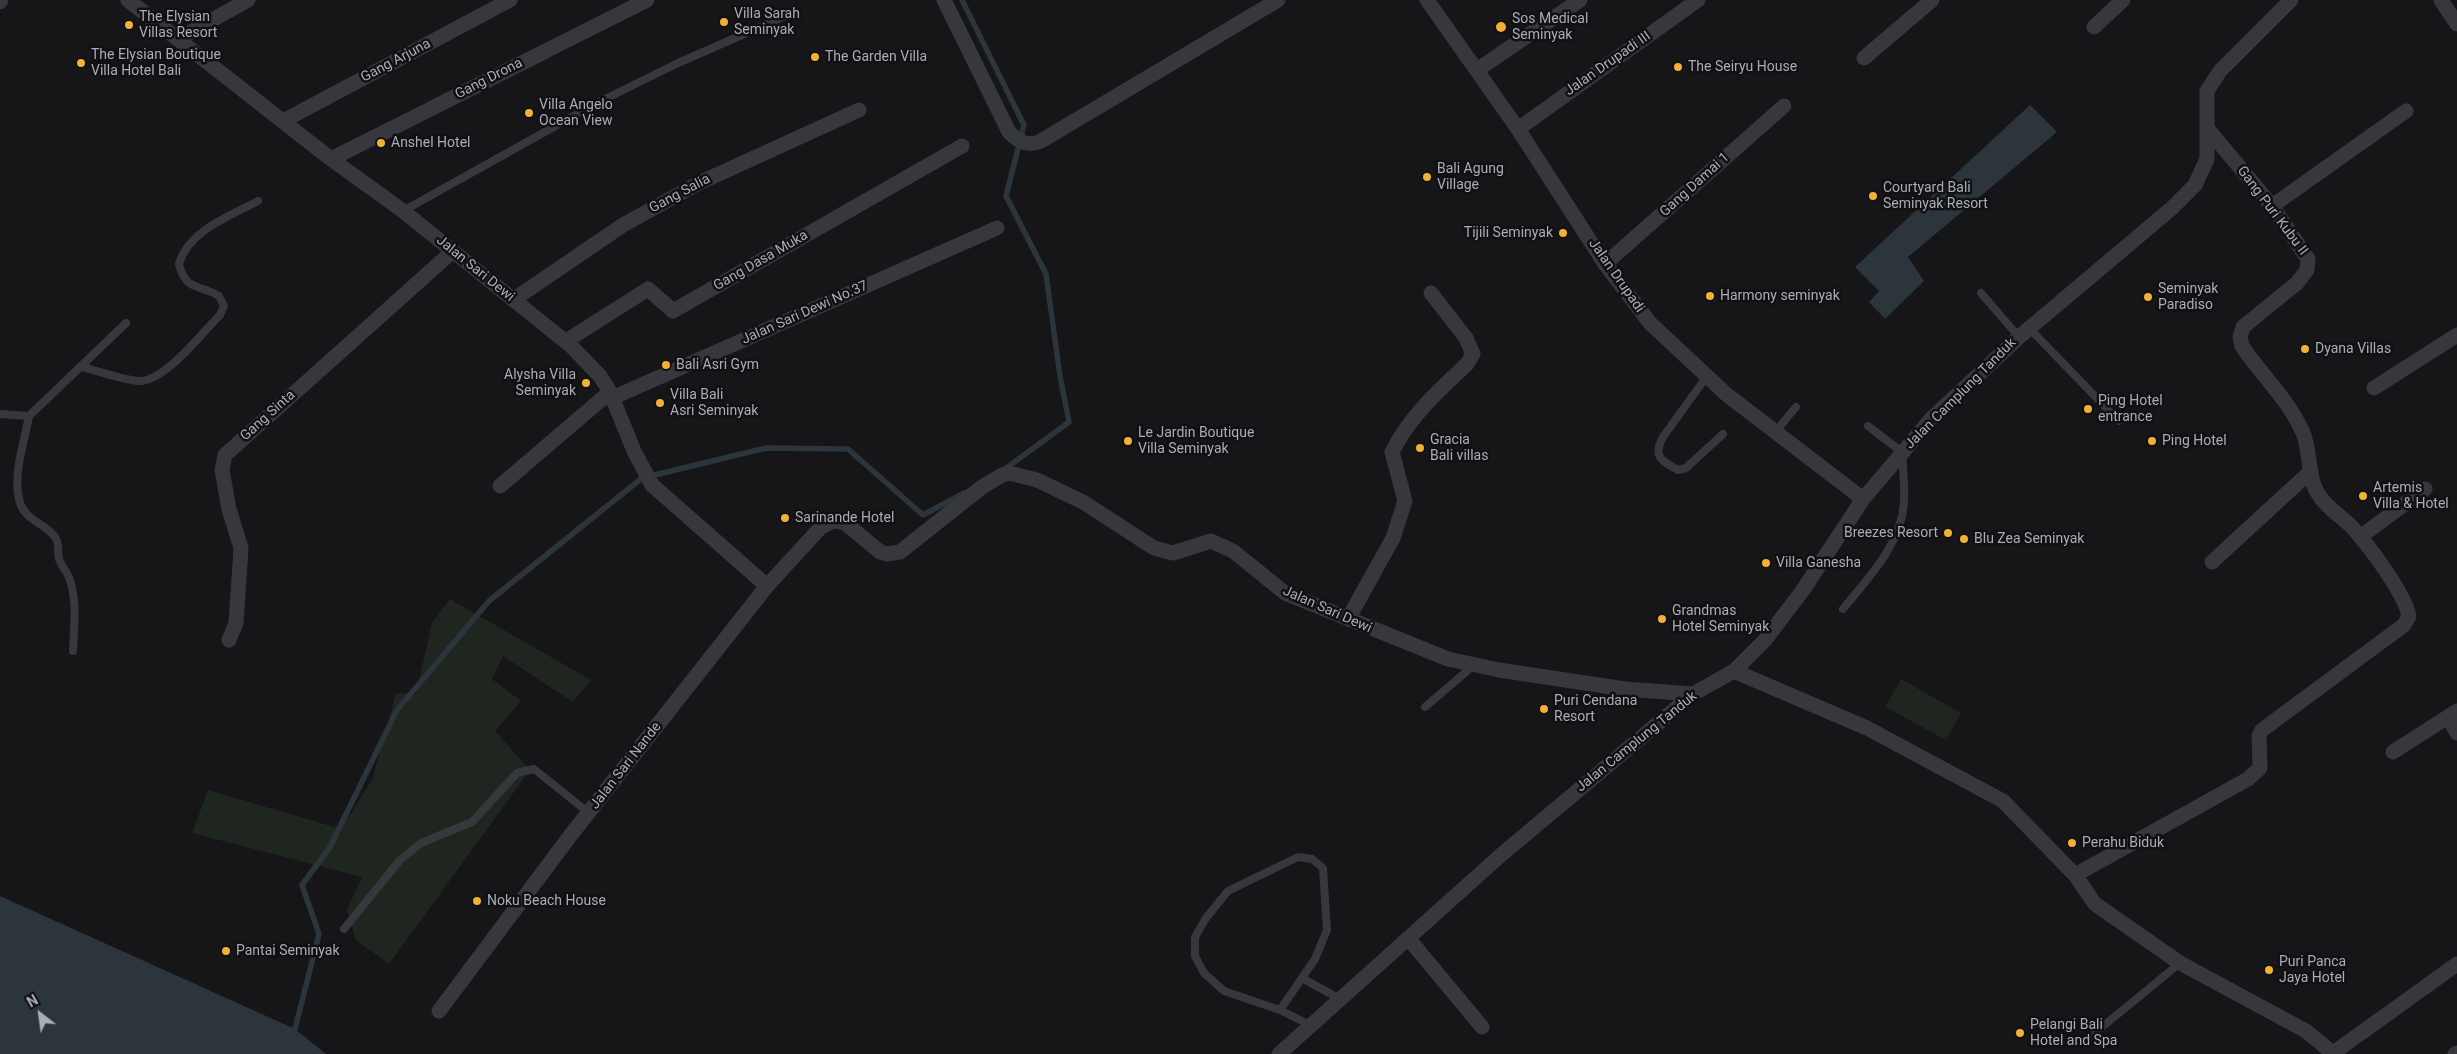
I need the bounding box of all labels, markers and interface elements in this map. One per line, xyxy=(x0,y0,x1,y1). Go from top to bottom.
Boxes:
place label: Villa Sarah Seminyak xyxy=(734,6,800,38)
place label: The Elysian Villas Resort xyxy=(139,9,217,41)
place label: Sos Medical Seminyak xyxy=(1512,11,1588,44)
marker: Villa Sarah Seminyak xyxy=(718,16,730,28)
marker: The Elysian Villas Resort xyxy=(123,19,135,31)
marker: Sos Medical Seminyak xyxy=(1494,20,1508,34)
street label: Jalan Drupadi III xyxy=(1562,28,1654,100)
street label: Gang Arjuna xyxy=(358,36,434,86)
place label: The Elysian Boutique Villa Hotel Bali xyxy=(91,47,221,80)
place label: The Garden Villa xyxy=(825,49,927,65)
marker: The Garden Villa xyxy=(809,51,821,63)
street label: Gang Drona xyxy=(453,55,525,103)
marker: The Elysian Boutique Villa Hotel Bali xyxy=(75,57,87,69)
place label: The Seiryu House xyxy=(1688,59,1797,75)
marker: The Seiryu House xyxy=(1672,61,1684,73)
place label: Villa Angelo Ocean View xyxy=(539,97,613,130)
marker: Villa Angelo Ocean View xyxy=(523,107,535,119)
place label: Anshel Hotel xyxy=(391,135,470,151)
marker: Anshel Hotel xyxy=(375,137,387,149)
street label: Gang Damai 1 xyxy=(1657,149,1733,221)
place label: Bali Agung Village xyxy=(1437,161,1504,193)
street label: Gang Puri Kubu II xyxy=(2233,163,2311,259)
street label: Gang Salia xyxy=(647,171,713,217)
marker: Bali Agung Village xyxy=(1421,171,1433,183)
place label: Courtyard Bali Seminyak Resort xyxy=(1883,180,1988,212)
marker: Courtyard Bali Seminyak Resort xyxy=(1867,190,1879,202)
place label: Tijili Seminyak xyxy=(1464,225,1553,241)
street label: Gang Dasa Muka xyxy=(711,227,811,295)
marker: Tijili Seminyak xyxy=(1557,227,1569,239)
street label: Jalan Sari Dewi xyxy=(433,232,517,306)
street label: Jalan Drupadi xyxy=(1584,236,1648,316)
street label: Jalan Sari Dewi No.37 xyxy=(739,278,871,348)
place label: Seminyak Paradiso xyxy=(2158,281,2218,314)
place label: Harmony seminyak xyxy=(1720,288,1840,304)
marker: Harmony seminyak xyxy=(1704,290,1716,302)
marker: Seminyak Paradiso xyxy=(2142,291,2154,303)
street label: Jalan Camplung Tanduk xyxy=(1902,335,2020,453)
place label: Dyana Villas xyxy=(2315,341,2391,357)
marker: Dyana Villas xyxy=(2299,343,2311,355)
place label: Bali Asri Gym xyxy=(676,357,759,373)
marker: Bali Asri Gym xyxy=(660,359,672,371)
place label: Alysha Villa Seminyak xyxy=(504,367,576,400)
marker: Alysha Villa Seminyak xyxy=(580,377,592,389)
street label: Gang Sinta xyxy=(237,387,299,445)
place label: Villa Bali Asri Seminyak xyxy=(670,387,758,420)
place label: Ping Hotel entrance xyxy=(2098,393,2163,426)
marker: Villa Bali Asri Seminyak xyxy=(654,397,666,409)
marker: Ping Hotel entrance xyxy=(2082,403,2094,415)
place label: Le Jardin Boutique Villa Seminyak xyxy=(1138,425,1254,458)
place label: Gracia Bali villas xyxy=(1430,432,1488,464)
place label: Ping Hotel xyxy=(2162,433,2227,449)
marker: Le Jardin Boutique Villa Seminyak xyxy=(1122,435,1134,447)
marker: Ping Hotel xyxy=(2146,435,2158,447)
marker: Gracia Bali villas xyxy=(1414,442,1426,454)
place label: Artemis Villa & Hotel xyxy=(2373,480,2449,512)
marker: Artemis Villa & Hotel xyxy=(2357,490,2369,502)
place label: Sarinande Hotel xyxy=(795,510,894,526)
marker: Sarinande Hotel xyxy=(779,512,791,524)
place label: Breezes Resort xyxy=(1844,525,1938,541)
marker: Breezes Resort xyxy=(1942,527,1954,539)
place label: Blu Zea Seminyak xyxy=(1974,531,2084,547)
marker: Blu Zea Seminyak xyxy=(1958,533,1970,545)
place label: Villa Ganesha xyxy=(1776,555,1861,571)
marker: Villa Ganesha xyxy=(1760,557,1772,569)
street label: Jalan Sari Dewi xyxy=(1280,583,1374,637)
place label: Grandmas Hotel Seminyak xyxy=(1672,603,1769,636)
marker: Grandmas Hotel Seminyak xyxy=(1656,613,1668,625)
street label: Jalan Camplung Tanduk xyxy=(1573,688,1701,796)
place label: Puri Cendana Resort xyxy=(1554,693,1637,726)
marker: Puri Cendana Resort xyxy=(1538,703,1550,715)
street label: Jalan Sari Nande xyxy=(587,719,665,813)
place label: Perahu Biduk xyxy=(2082,835,2164,851)
marker: Perahu Biduk xyxy=(2066,837,2078,849)
place label: Noku Beach House xyxy=(487,893,606,909)
marker: Noku Beach House xyxy=(471,895,483,907)
place label: Pantai Seminyak xyxy=(236,943,340,959)
marker: Pantai Seminyak xyxy=(220,945,232,957)
place label: Puri Panca Jaya Hotel xyxy=(2279,954,2346,986)
marker: Puri Panca Jaya Hotel xyxy=(2263,964,2275,976)
north arrow xyxy=(15,989,65,1039)
text: N xyxy=(24,992,41,1010)
place label: Pelangi Bali Hotel and Spa xyxy=(2030,1017,2117,1050)
marker: Pelangi Bali Hotel and Spa xyxy=(2014,1027,2026,1039)

